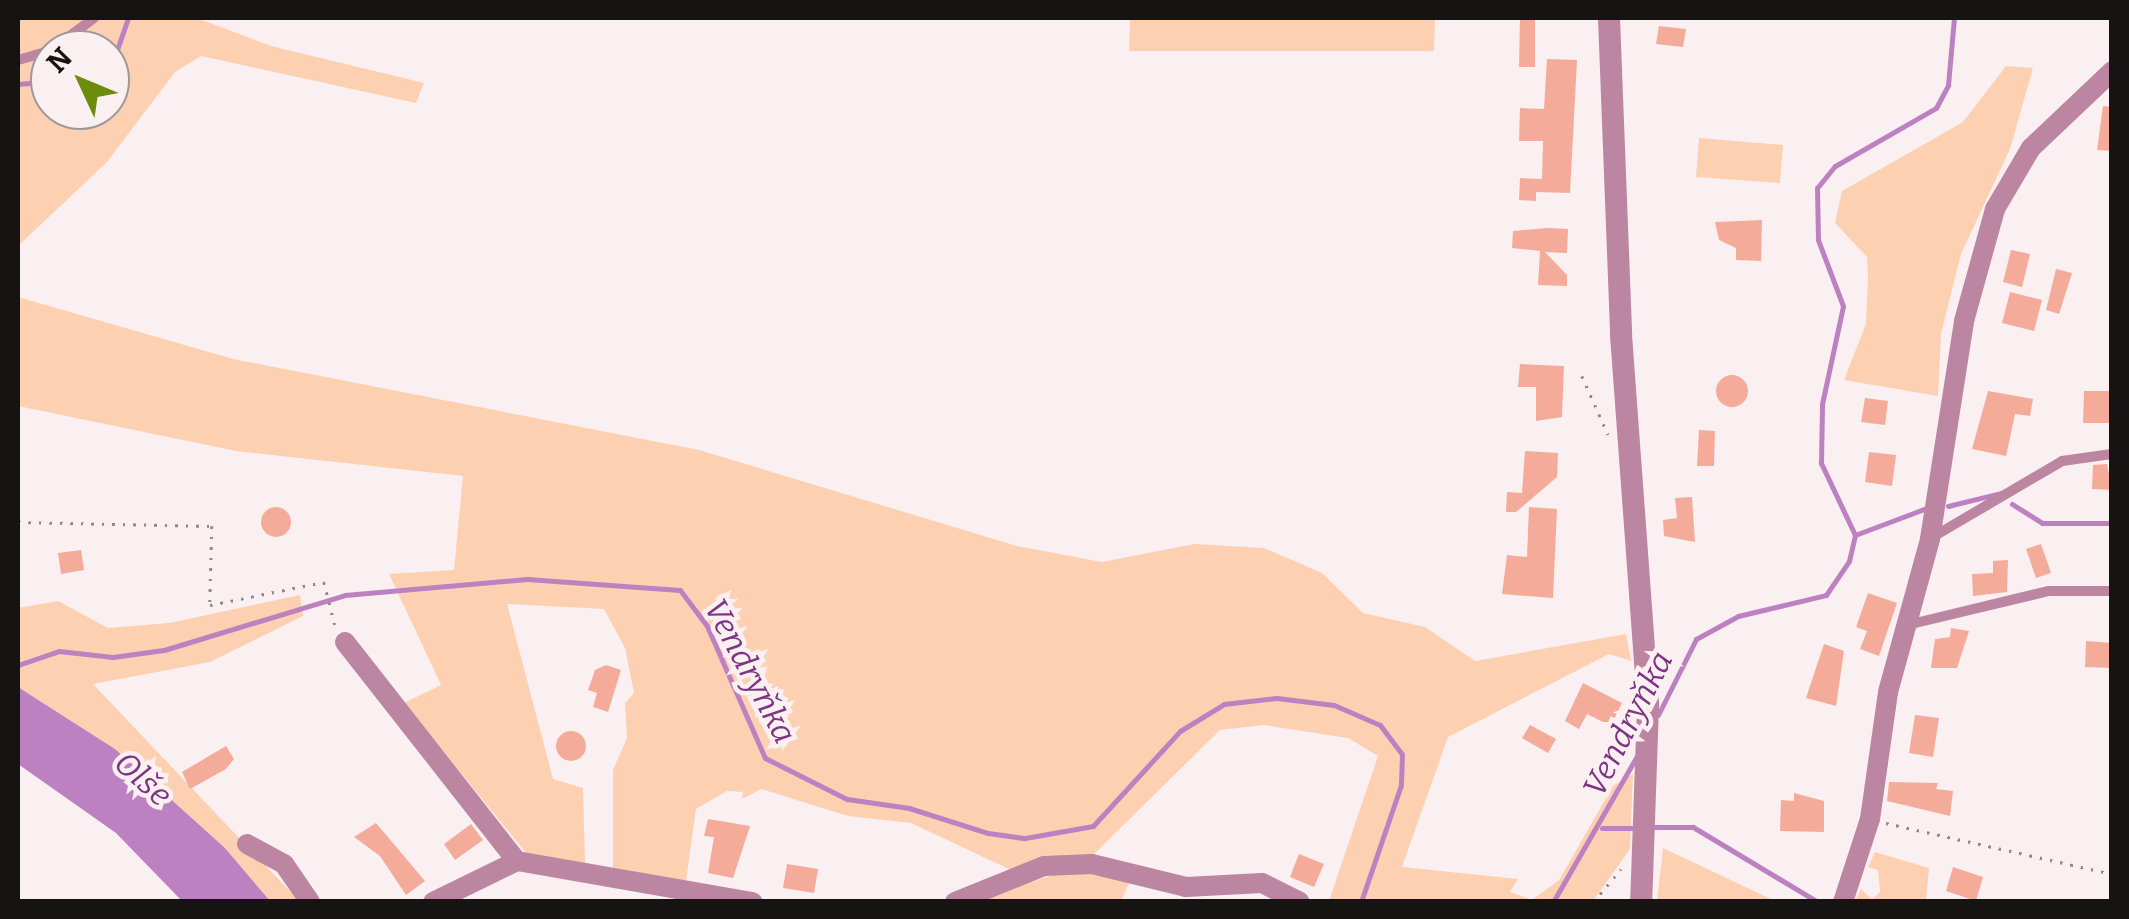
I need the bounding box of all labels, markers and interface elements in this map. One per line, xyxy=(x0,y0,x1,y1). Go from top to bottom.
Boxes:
north arrow xyxy=(30,30,130,130)
text: N xyxy=(40,41,79,79)
water label: Vendryňka xyxy=(696,592,804,750)
water label: Vendryňka xyxy=(1575,645,1681,803)
water label: Olše xyxy=(107,743,179,815)

